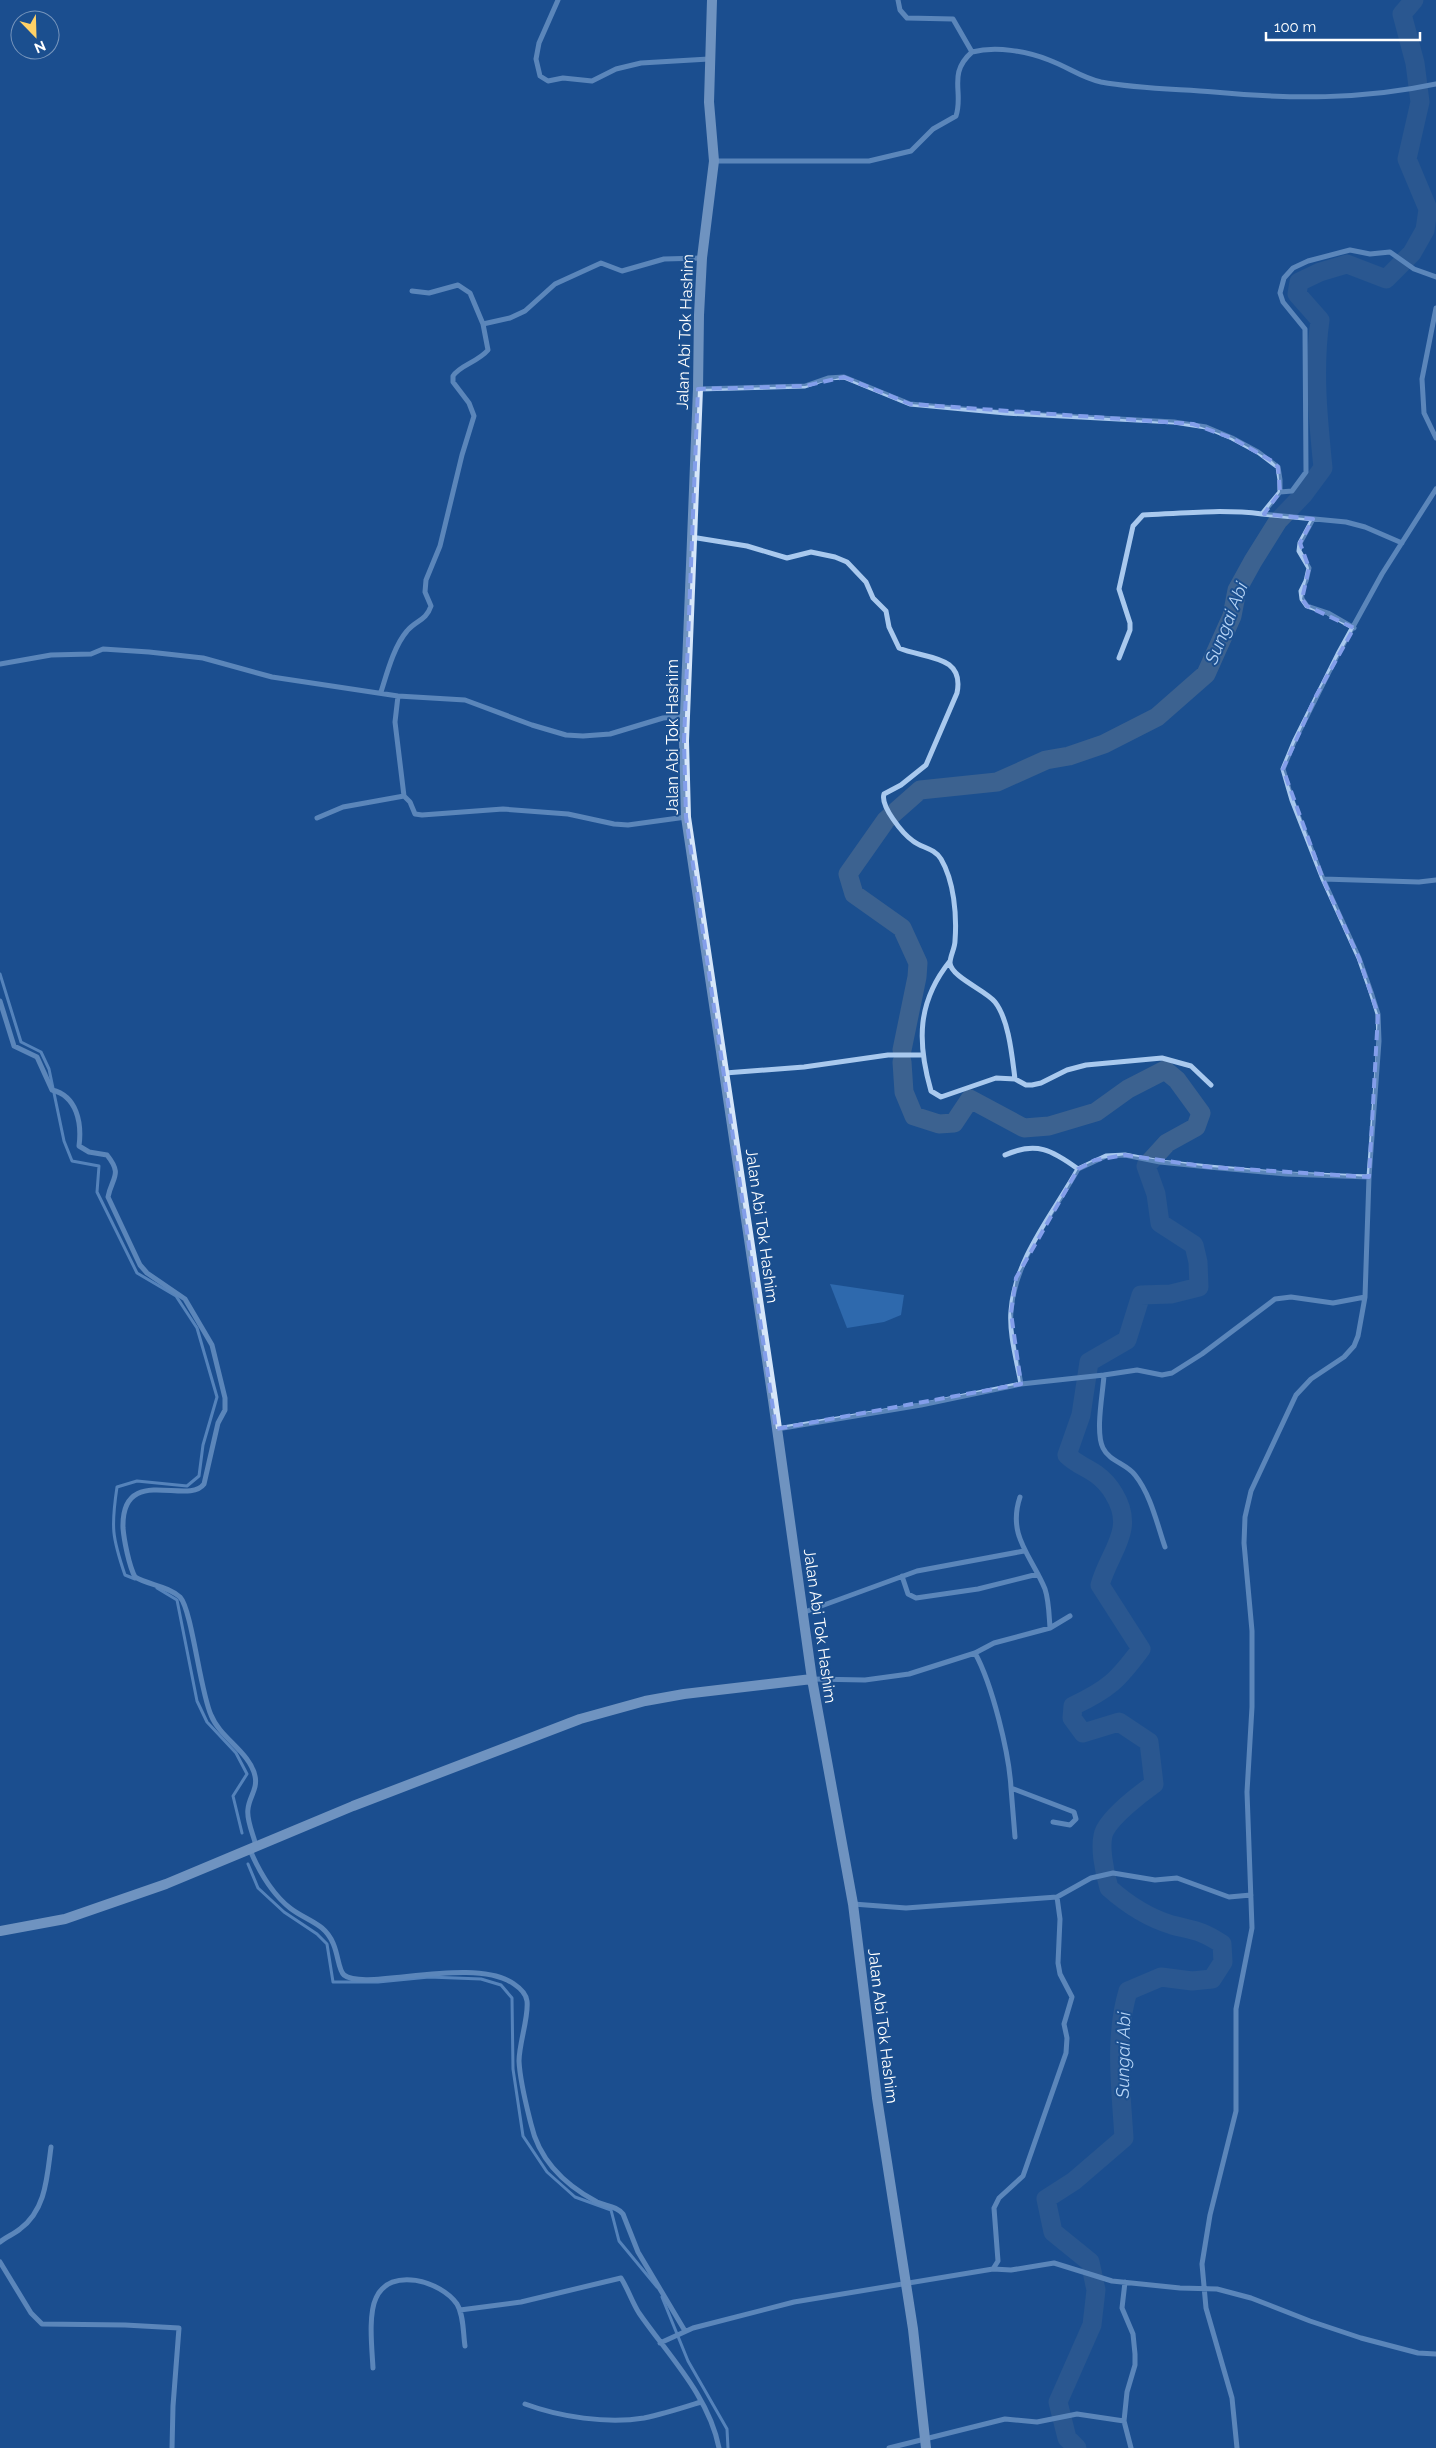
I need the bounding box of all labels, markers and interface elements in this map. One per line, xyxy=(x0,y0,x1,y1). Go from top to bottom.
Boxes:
north arrow xyxy=(10,10,60,60)
scale bar xyxy=(1266,10,1420,42)
text: 100 m xyxy=(1274,18,1316,36)
text: N xyxy=(32,38,48,56)
street label: Jalan Abi Tok Hashim xyxy=(673,254,697,410)
water label: Sungai Abi xyxy=(1200,578,1252,668)
street label: Jalan Abi Tok Hashim xyxy=(663,659,682,815)
street label: Jalan Abi Tok Hashim xyxy=(742,1148,782,1304)
street label: Jalan Abi Tok Hashim xyxy=(800,1548,840,1704)
street label: Jalan Abi Tok Hashim xyxy=(864,1948,902,2104)
water label: Sungai Abi xyxy=(1112,2011,1134,2099)

